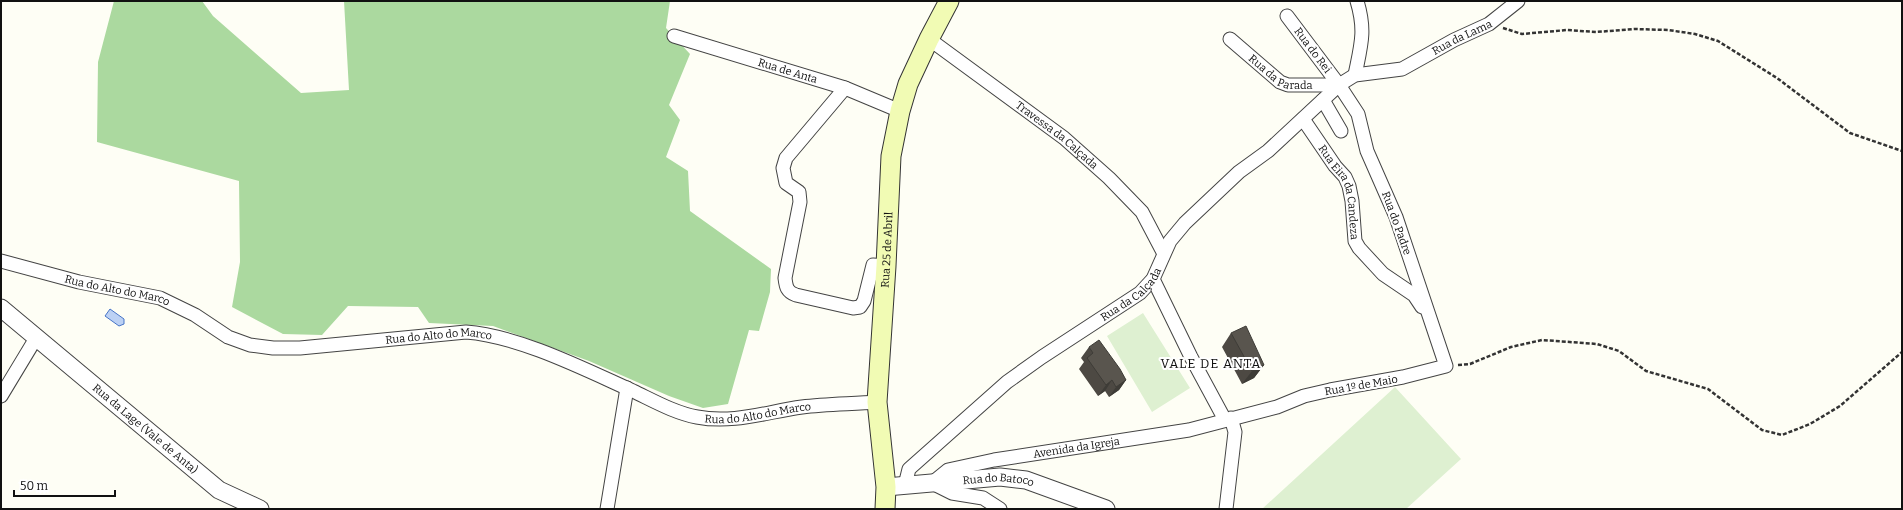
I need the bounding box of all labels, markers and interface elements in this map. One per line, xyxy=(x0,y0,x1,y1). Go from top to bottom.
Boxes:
street label: Rua da Lama xyxy=(1430,17,1494,58)
street label: Rua do Rei xyxy=(1291,25,1334,76)
street label: Rua da Parada xyxy=(1246,52,1313,92)
street label: Rua de Anta xyxy=(756,56,819,86)
street label: Travessa da Calçada xyxy=(1013,99,1100,172)
street label: Rua Eira da Candeza xyxy=(1315,142,1361,240)
street label: Rua do Padre xyxy=(1379,190,1414,257)
street label: Rua 25 de Abril xyxy=(879,212,895,288)
street label: Rua da Calçada xyxy=(1098,266,1164,324)
street label: Rua do Alto do Marco xyxy=(63,272,172,309)
street label: Rua do Alto do Marco xyxy=(385,326,493,347)
district label: VALE DE ANTA xyxy=(1160,356,1262,371)
street label: Rua 1º de Maio xyxy=(1324,373,1399,398)
street label: Rua da Lage (Vale de Anta) xyxy=(90,381,200,477)
street label: Rua do Alto do Marco xyxy=(704,400,812,426)
street label: Avenida da Igreja xyxy=(1032,435,1121,461)
street label: Rua do Batoco xyxy=(962,471,1036,489)
scale bar xyxy=(14,472,115,498)
text: 50 m xyxy=(20,479,49,493)

